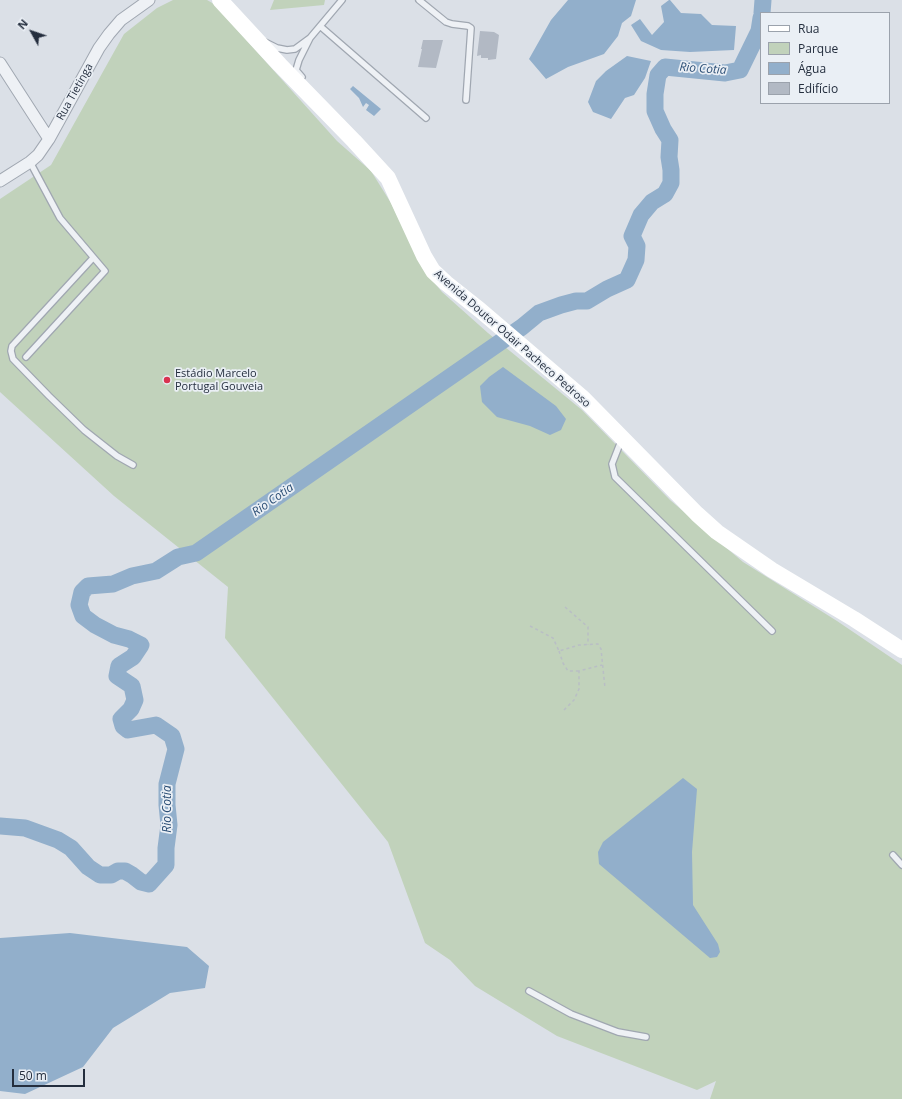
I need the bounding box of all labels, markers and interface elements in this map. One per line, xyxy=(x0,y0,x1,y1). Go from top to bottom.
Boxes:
north arrow xyxy=(12,12,52,52)
legend xyxy=(760,12,890,104)
text: N xyxy=(14,16,31,32)
text: Rua xyxy=(798,20,819,37)
text: Parque xyxy=(798,40,838,57)
water label: Rio Cotia xyxy=(679,60,727,78)
text: Água xyxy=(798,60,826,77)
street label: Rua Tietinga xyxy=(54,61,96,123)
text: Edifício xyxy=(798,80,838,97)
street label: Avenida Doutor Odair Pacheco Pedroso xyxy=(431,268,593,410)
place label: Estádio Marcelo Portugal Gouveia xyxy=(175,367,263,393)
marker: Estádio Marcelo Portugal Gouveia xyxy=(162,375,172,385)
water label: Rio Cotia xyxy=(249,481,297,519)
water label: Rio Cotia xyxy=(161,785,175,833)
scale bar xyxy=(14,1061,87,1087)
text: 50 m xyxy=(19,1067,47,1084)

